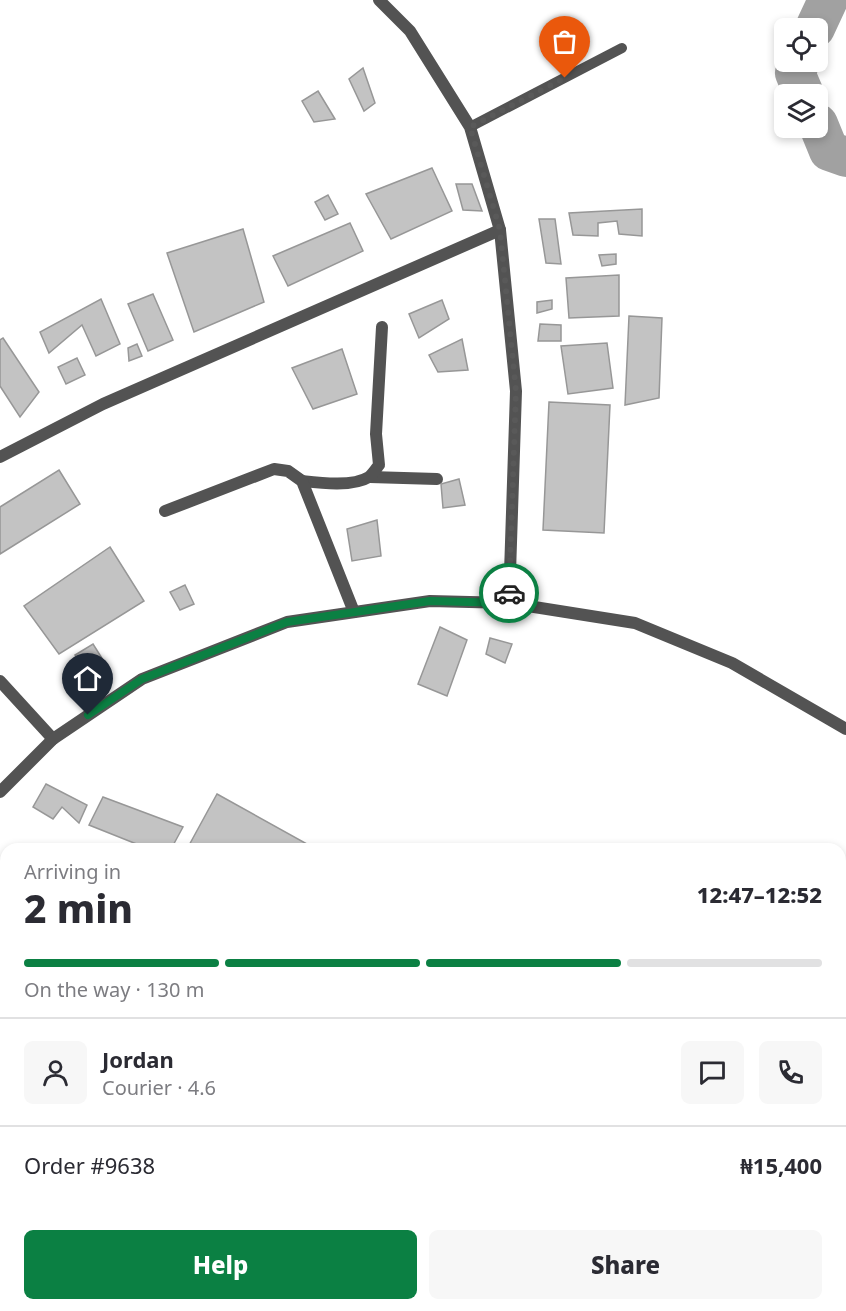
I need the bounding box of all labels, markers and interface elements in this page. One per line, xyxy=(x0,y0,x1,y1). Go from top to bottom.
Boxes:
pin xyxy=(539,16,590,78)
map controls xyxy=(774,18,828,138)
button: locate xyxy=(774,18,828,72)
icon: bag xyxy=(548,25,581,58)
button: layers xyxy=(774,84,828,138)
courier xyxy=(479,563,539,623)
icon: car xyxy=(493,577,526,610)
pin xyxy=(62,653,113,715)
icon: home xyxy=(71,662,104,695)
text: Arriving in xyxy=(24,858,121,885)
text: 12:47–12:52 xyxy=(697,879,822,909)
text: 2 min xyxy=(24,881,133,934)
text: On the way · 130 m xyxy=(24,976,204,1003)
button: person xyxy=(24,1041,87,1104)
button: chat xyxy=(681,1041,744,1104)
button: phone xyxy=(759,1041,822,1104)
text: Jordan xyxy=(102,1044,174,1074)
text: Courier · 4.6 xyxy=(102,1074,216,1101)
text: Order #9638 xyxy=(24,1150,155,1180)
text: ₦15,400 xyxy=(740,1150,822,1180)
button: Help xyxy=(24,1230,417,1299)
button: Share xyxy=(429,1230,822,1299)

